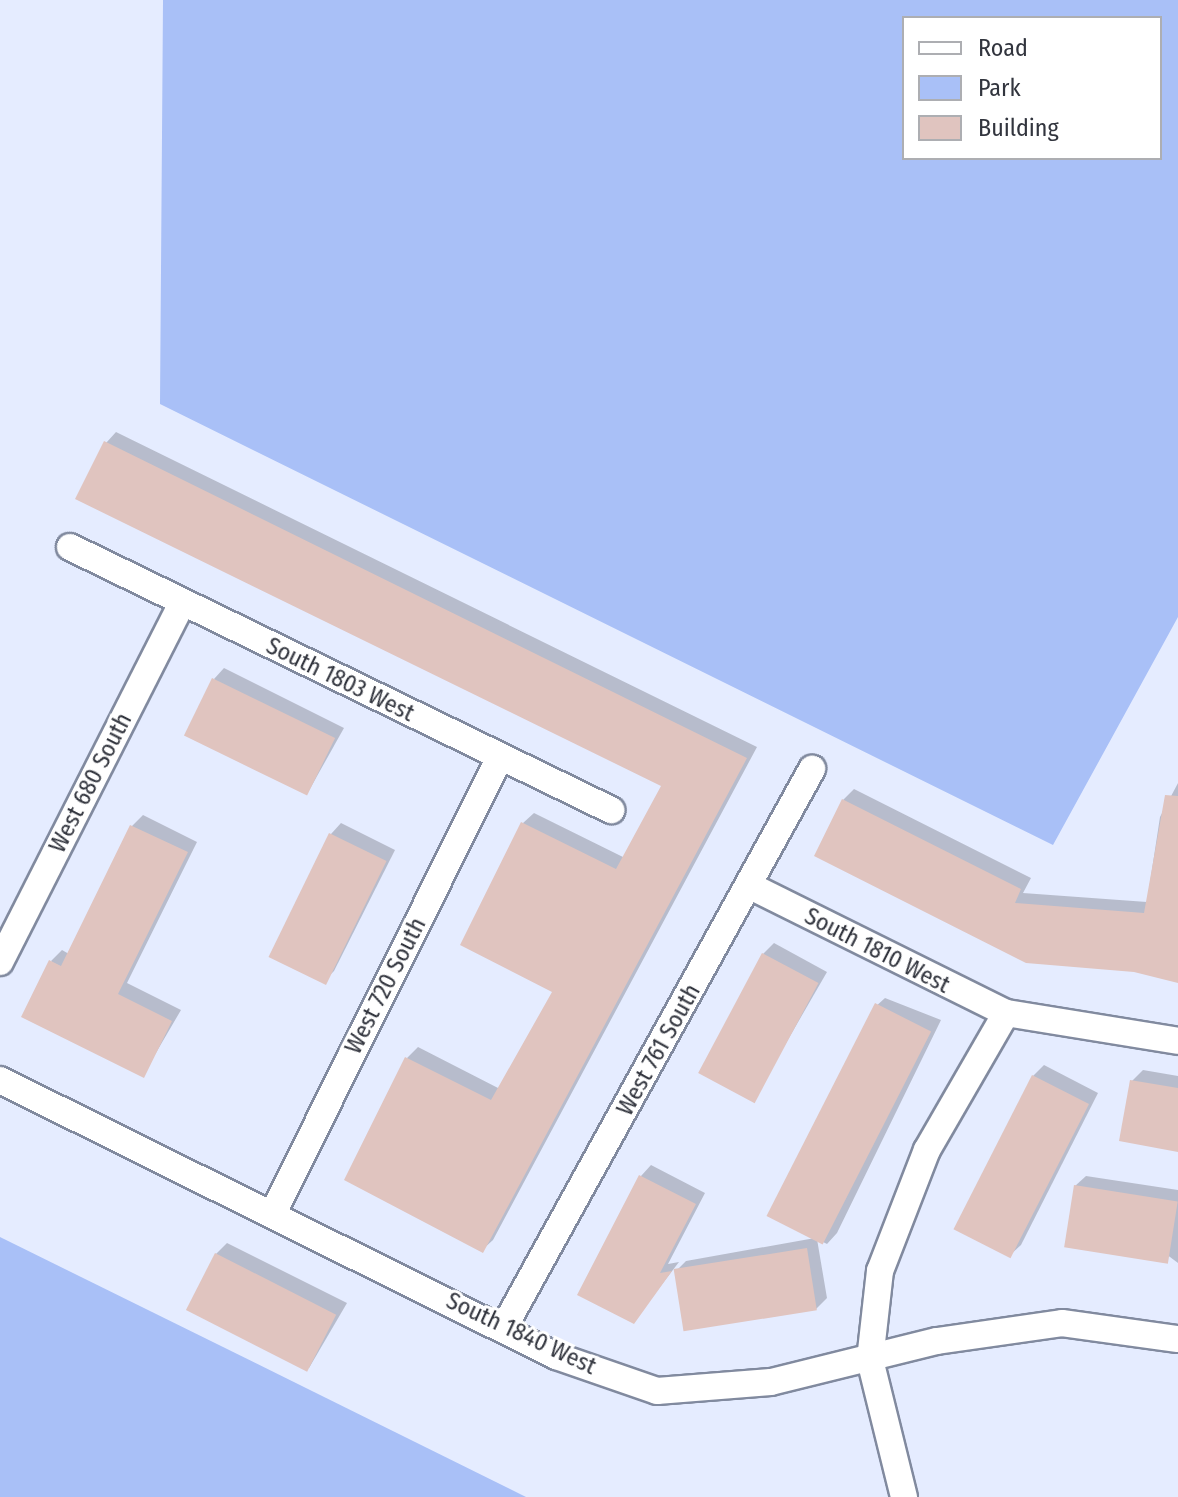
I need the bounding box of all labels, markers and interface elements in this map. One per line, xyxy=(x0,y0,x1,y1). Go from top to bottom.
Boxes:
legend xyxy=(902,16,1162,160)
text: Road xyxy=(978,34,1028,62)
text: Park xyxy=(978,74,1021,102)
text: Building xyxy=(978,114,1059,142)
street label: South 1803 West xyxy=(261,632,419,728)
street label: West 680 South xyxy=(43,708,139,858)
street label: South 1810 West xyxy=(800,902,954,1000)
street label: West 720 South xyxy=(339,913,433,1059)
street label: West 761 South xyxy=(611,979,707,1121)
street label: South 1840 West xyxy=(441,1287,601,1381)

